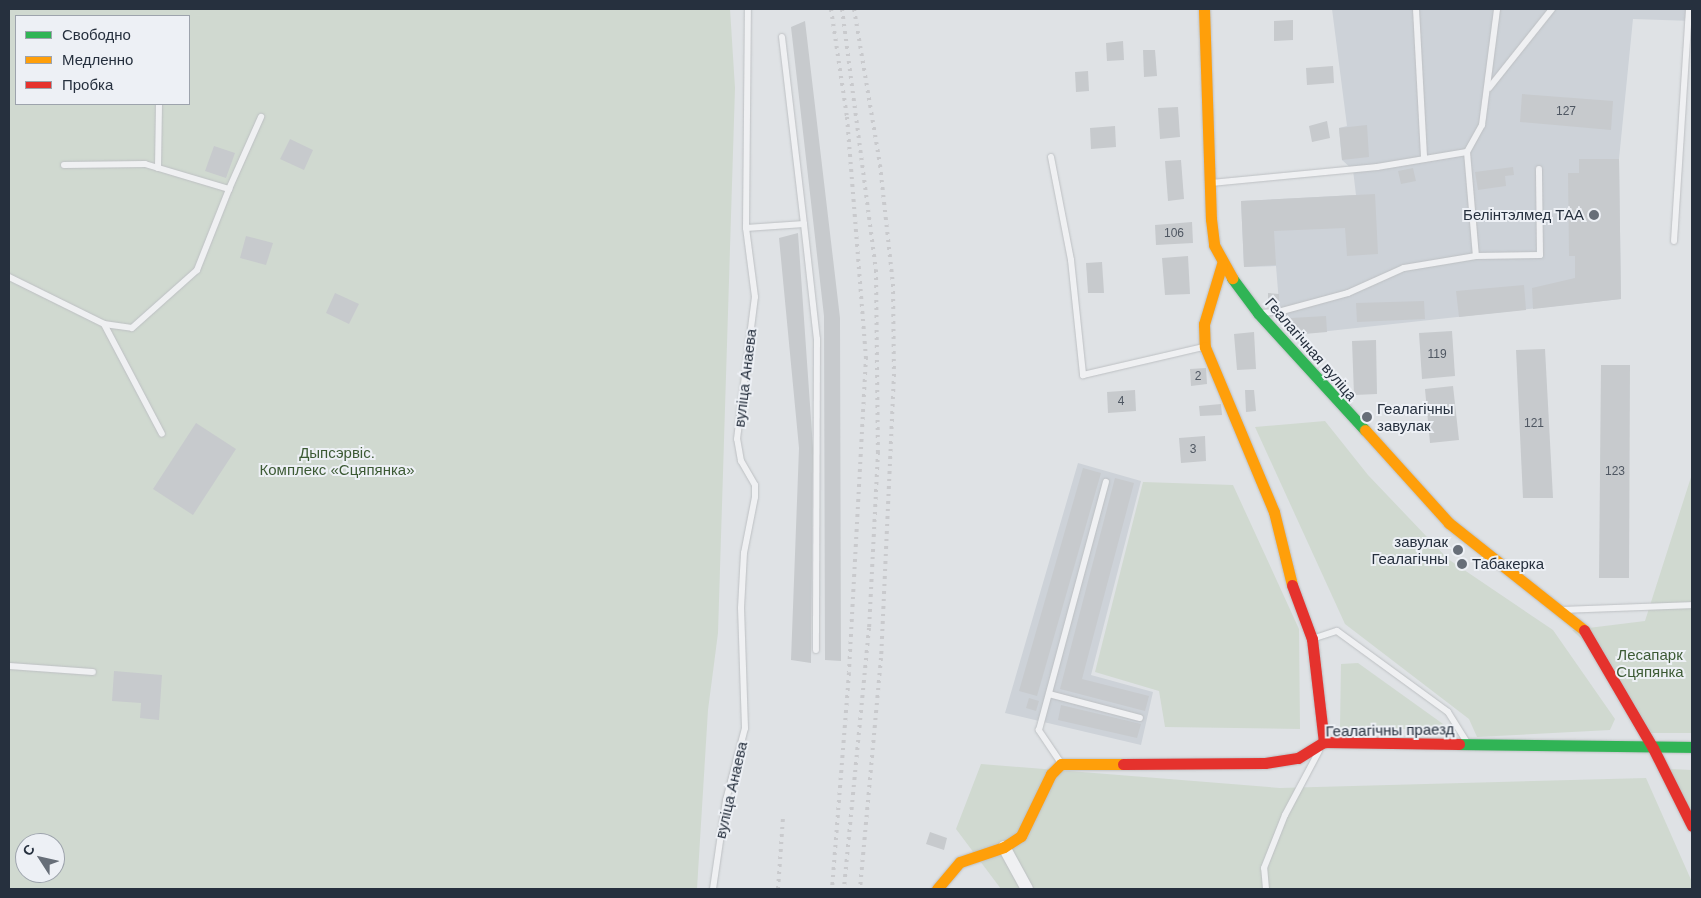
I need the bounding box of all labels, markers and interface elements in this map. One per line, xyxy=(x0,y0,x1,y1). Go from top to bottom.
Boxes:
legend xyxy=(15,15,190,105)
text: Свободно xyxy=(62,26,131,43)
text: Медленно xyxy=(62,51,133,68)
text: Пробка xyxy=(62,76,113,93)
house number: 127 xyxy=(1556,105,1576,119)
place label: Белінтэлмед ТАА xyxy=(1463,206,1584,224)
marker: Белінтэлмед ТАА xyxy=(1588,209,1600,221)
house number: 106 xyxy=(1164,227,1184,241)
street label: Геалагічная вуліца xyxy=(1261,294,1361,404)
street label: вуліца Анаева xyxy=(730,328,760,428)
house number: 119 xyxy=(1427,348,1447,362)
house number: 2 xyxy=(1195,370,1201,384)
house number: 4 xyxy=(1118,395,1124,409)
place label: Геалагічны завулак xyxy=(1377,399,1454,434)
marker: Геалагічны завулак xyxy=(1361,411,1373,423)
house number: 121 xyxy=(1524,417,1544,431)
park label: Дыпсэрвіс. Комплекс «Сцяпянка» xyxy=(259,443,415,478)
house number: 3 xyxy=(1190,443,1196,457)
house number: 123 xyxy=(1605,465,1625,479)
place label: завулак Геалагічны xyxy=(1371,532,1448,567)
marker: завулак Геалагічны xyxy=(1452,544,1464,556)
place label: Табакерка xyxy=(1472,555,1544,573)
marker: Табакерка xyxy=(1456,558,1468,570)
park label: Лесапарк Сцяпянка xyxy=(1616,645,1684,680)
street label: Геалагічны праезд xyxy=(1325,720,1455,740)
street label: вуліца Анаева xyxy=(711,740,751,840)
north arrow xyxy=(15,833,65,883)
text: С xyxy=(19,841,38,859)

